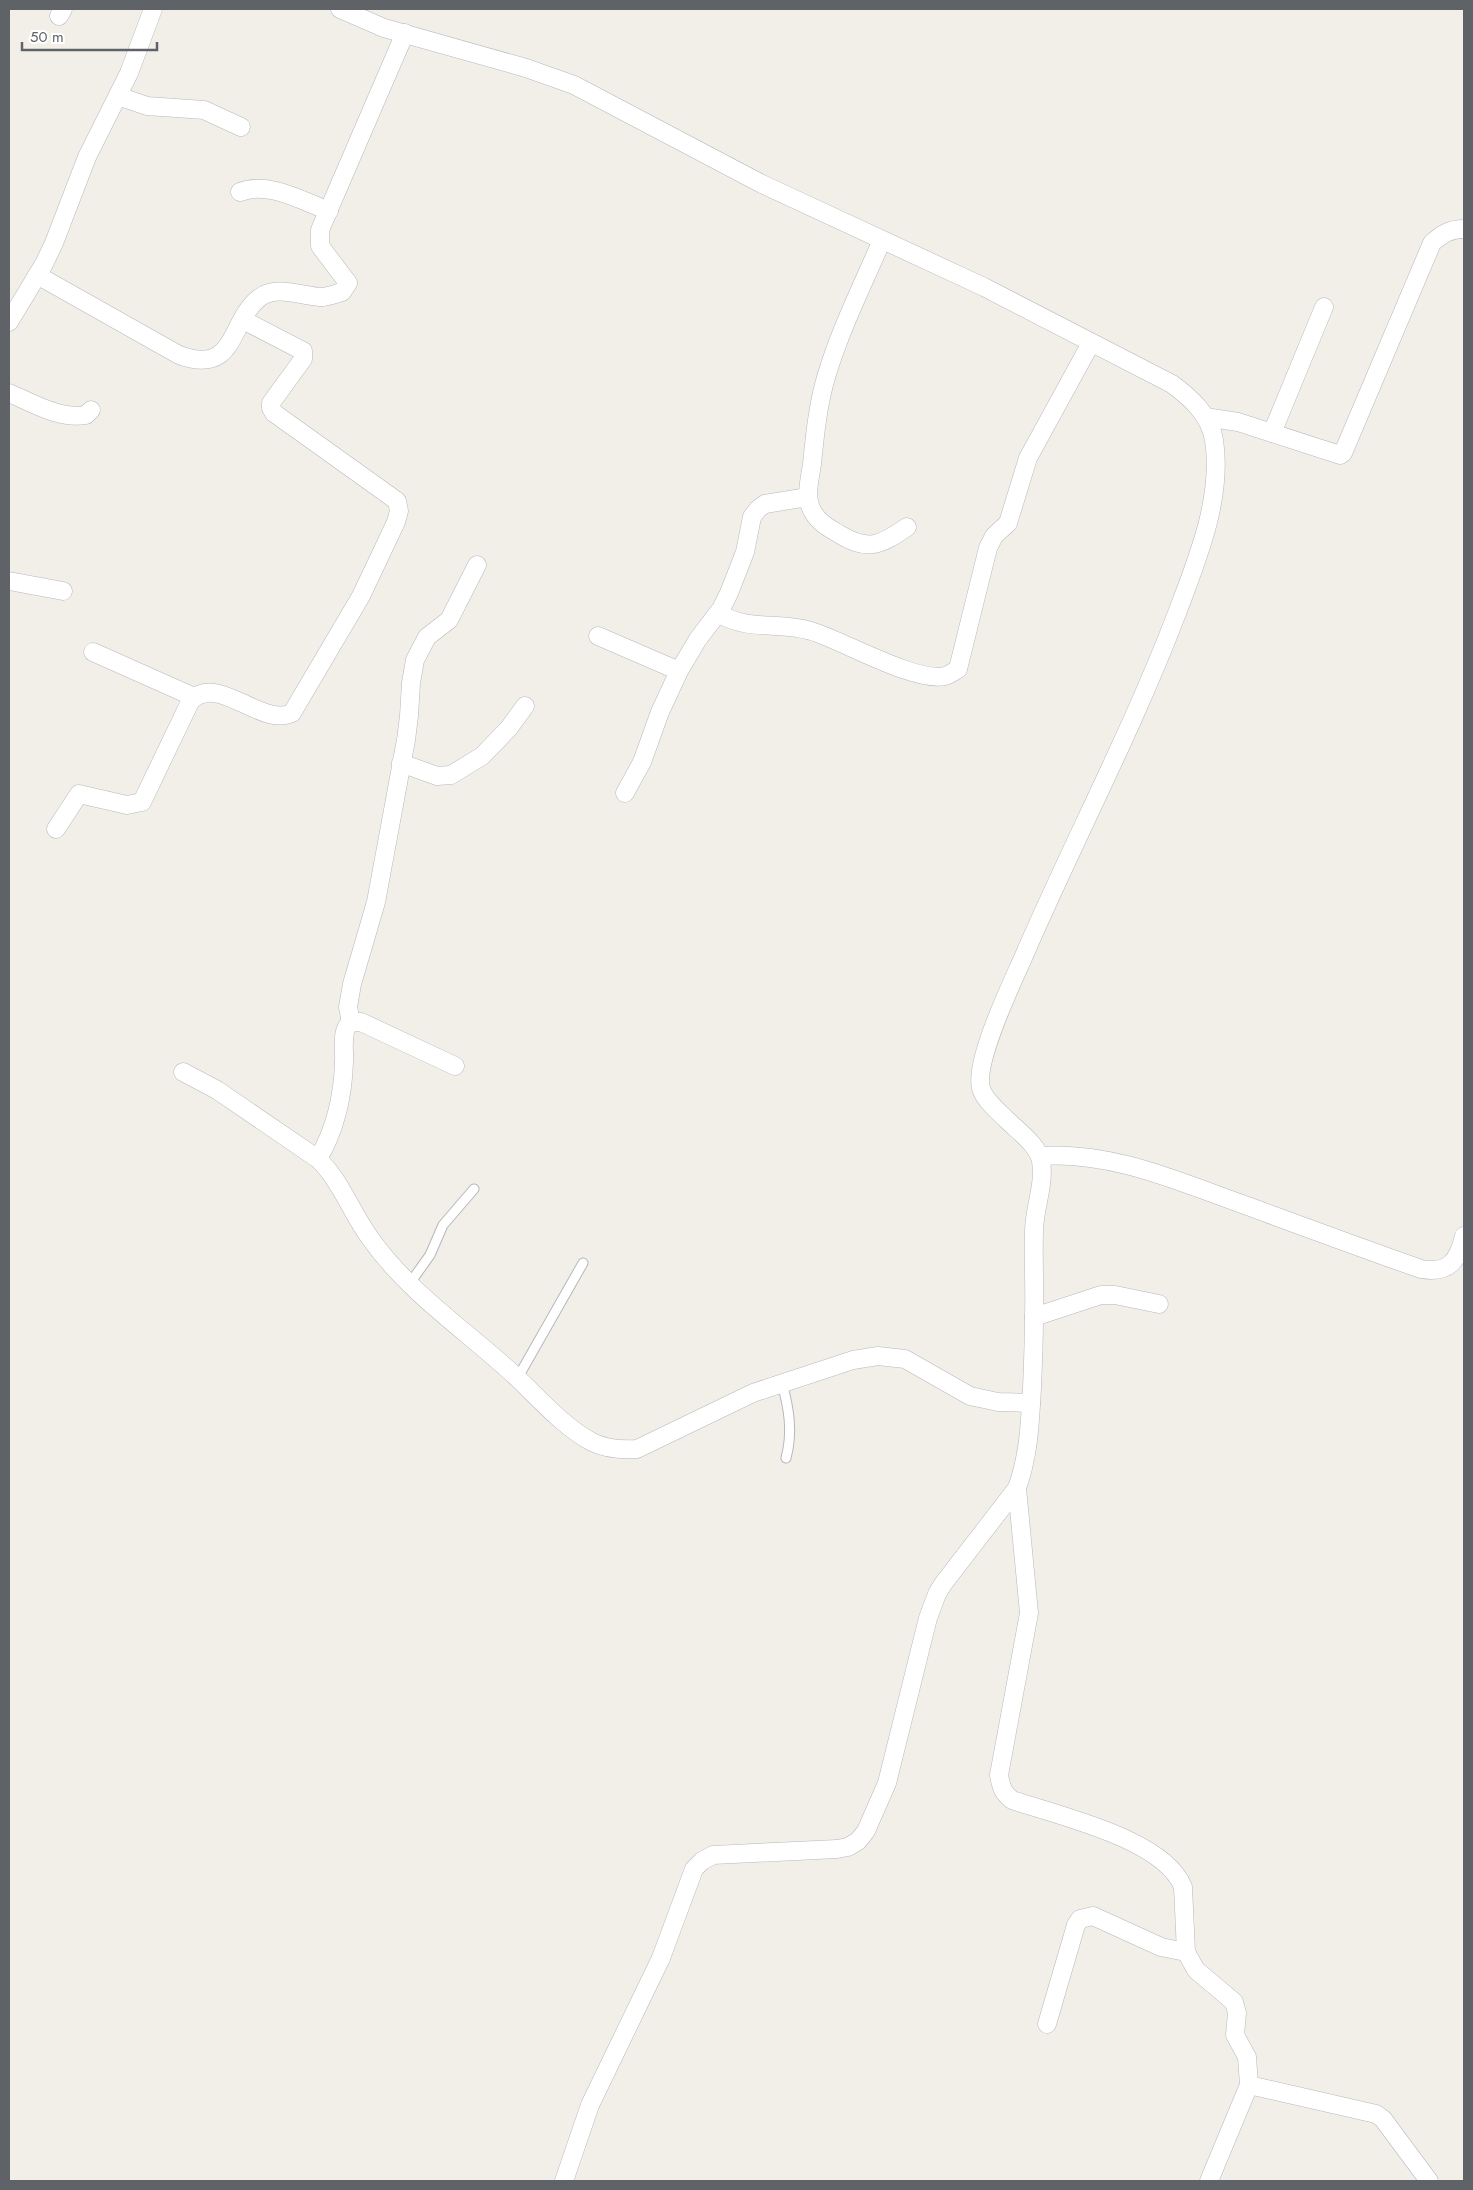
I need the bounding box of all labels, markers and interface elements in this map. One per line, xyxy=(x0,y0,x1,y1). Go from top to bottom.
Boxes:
scale bar xyxy=(22,20,158,52)
text: 50 m xyxy=(30,26,64,48)

